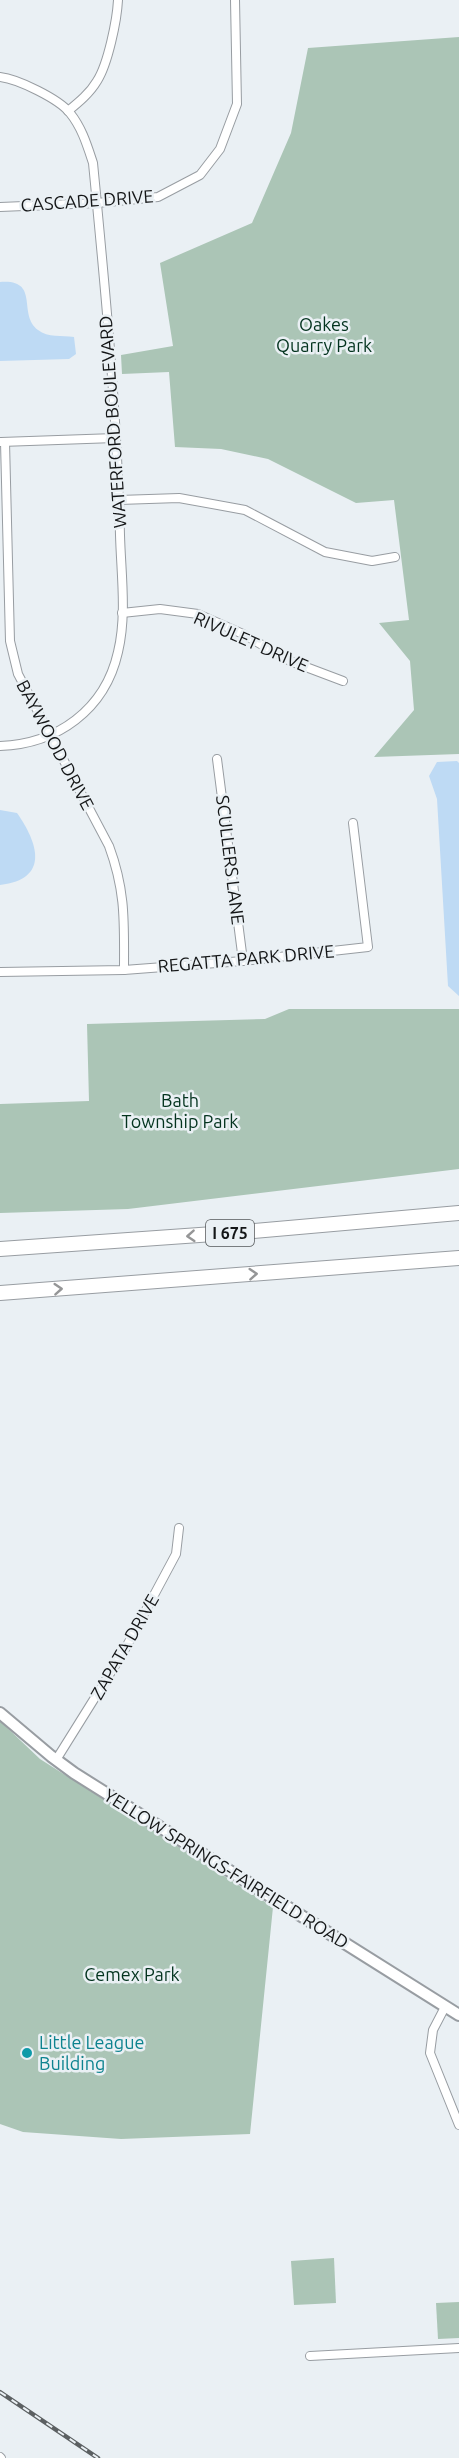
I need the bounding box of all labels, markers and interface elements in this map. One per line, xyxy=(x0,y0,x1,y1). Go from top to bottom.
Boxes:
street label: CASCADE DRIVE xyxy=(20,185,154,215)
park label: Oakes Quarry Park xyxy=(276,314,372,356)
street label: WATERFORD BOULEVARD xyxy=(95,315,129,529)
street label: RIVULET DRIVE xyxy=(191,607,312,675)
street label: BAYWOOD DRIVE xyxy=(13,676,99,813)
street label: SCULLERS LANE xyxy=(213,794,249,926)
street label: REGATTA PARK DRIVE xyxy=(157,940,335,976)
park label: Bath Township Park xyxy=(122,1090,238,1131)
road number: I 675 xyxy=(206,1220,254,1246)
one-way arrow xyxy=(187,1229,196,1242)
one-way arrow xyxy=(248,1268,257,1281)
one-way arrow xyxy=(54,1282,63,1295)
street label: ZAPATA DRIVE xyxy=(86,1590,162,1703)
street label: YELLOW SPRINGS-FAIRFIELD ROAD xyxy=(101,1784,352,1952)
park label: Cemex Park xyxy=(84,1964,180,1984)
place label: Little League Building xyxy=(39,2032,144,2073)
marker: Little League Building xyxy=(20,2046,34,2060)

